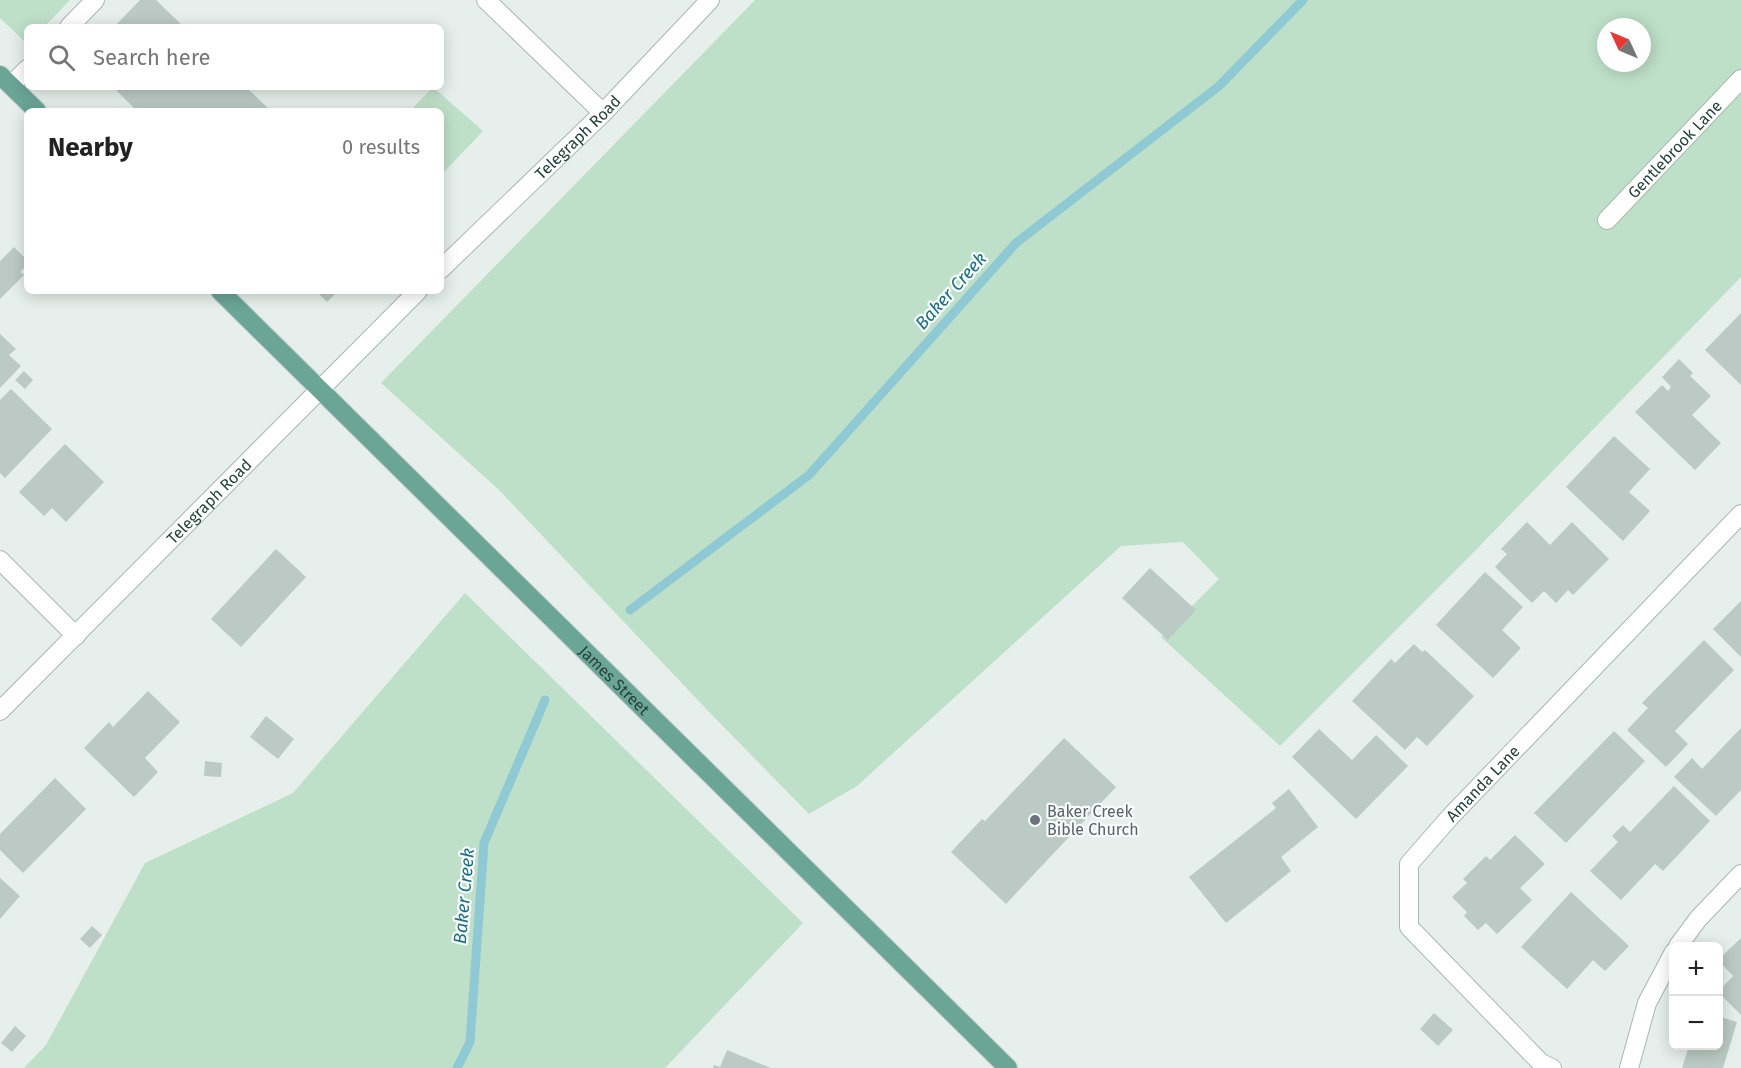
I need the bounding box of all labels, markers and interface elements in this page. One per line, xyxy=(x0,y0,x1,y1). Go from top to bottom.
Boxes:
north arrow xyxy=(1597,18,1651,72)
search box xyxy=(24,24,444,90)
icon: search xyxy=(45,41,78,74)
text: Search here xyxy=(93,44,211,71)
street label: Telegraph Road xyxy=(531,91,625,183)
street label: Gentlebrook Lane xyxy=(1624,96,1726,202)
text: Nearby xyxy=(48,132,133,163)
text: 0 results xyxy=(342,135,420,159)
water label: Baker Creek xyxy=(911,248,991,334)
street label: Telegraph Road xyxy=(163,455,255,548)
street label: James Street xyxy=(575,642,653,719)
street label: Amanda Lane xyxy=(1442,741,1524,825)
place label: Baker Creek Bible Church xyxy=(1047,802,1139,839)
marker: Baker Creek Bible Church xyxy=(1028,813,1042,827)
water label: Baker Creek xyxy=(449,847,479,945)
map controls xyxy=(1669,942,1723,1050)
button: + xyxy=(1669,942,1723,996)
button: − xyxy=(1669,996,1723,1050)

